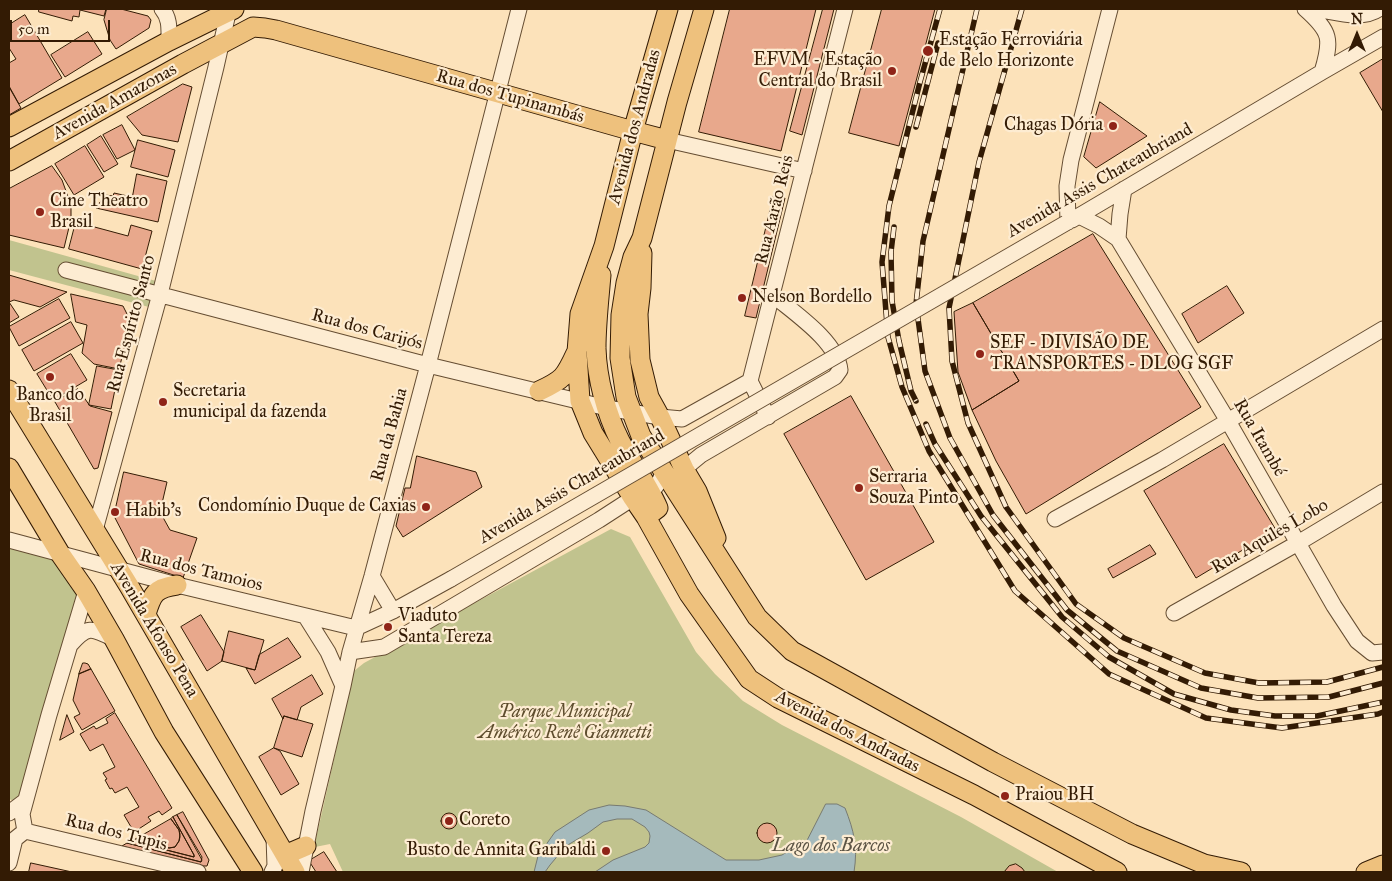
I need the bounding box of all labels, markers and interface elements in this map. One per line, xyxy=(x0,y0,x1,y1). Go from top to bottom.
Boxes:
scale bar xyxy=(12,10,112,42)
north arrow xyxy=(1332,10,1382,60)
text: N xyxy=(1351,11,1363,28)
text: 50 m xyxy=(18,20,50,38)
place label: Estação Ferroviária de Belo Horizonte xyxy=(939,30,1083,72)
marker: Estação Ferroviária de Belo Horizonte xyxy=(921,44,935,58)
street label: Avenida dos Andradas xyxy=(604,47,666,207)
place label: EFVM - Estação Central do Brasil xyxy=(753,50,882,92)
street label: Avenida Amazonas xyxy=(49,59,181,145)
marker: EFVM - Estação Central do Brasil xyxy=(886,65,898,77)
street label: Rua dos Tupinambás xyxy=(433,66,587,128)
place label: Chagas Dória xyxy=(1004,115,1103,137)
street label: Avenida Assis Chateaubriand xyxy=(1003,119,1197,243)
marker: Chagas Dória xyxy=(1107,120,1119,132)
street label: Rua Aarão Reis xyxy=(751,153,799,267)
place label: Cine Theatro Brasil xyxy=(50,191,148,233)
marker: Cine Theatro Brasil xyxy=(34,206,46,218)
street label: Rua Espírito Santo xyxy=(103,253,161,395)
place label: Nelson Bordello xyxy=(752,287,872,309)
marker: Nelson Bordello xyxy=(736,292,748,304)
street label: Rua dos Carijós xyxy=(309,305,425,355)
place label: SEF - DIVISÃO DE TRANSPORTES - DLOG SGF xyxy=(990,333,1233,376)
marker: SEF - DIVISÃO DE TRANSPORTES - DLOG SGF xyxy=(974,348,986,360)
marker: Banco do Brasil xyxy=(44,371,56,383)
place label: Secretaria municipal da fazenda xyxy=(173,381,327,424)
place label: Banco do Brasil xyxy=(16,385,84,428)
street label: Rua da Bahia xyxy=(367,386,413,484)
street label: Rua Itambé xyxy=(1228,395,1290,481)
marker: Secretaria municipal da fazenda xyxy=(157,396,169,408)
street label: Avenida Assis Chateaubriand xyxy=(475,425,669,549)
place label: Serraria Souza Pinto xyxy=(869,467,958,509)
marker: Serraria Souza Pinto xyxy=(853,482,865,494)
street label: Rua Aquiles Lobo xyxy=(1207,495,1333,579)
place label: Condomínio Duque de Caxias xyxy=(198,496,416,518)
place label: Habib's xyxy=(125,501,181,523)
marker: Condomínio Duque de Caxias xyxy=(420,501,432,513)
marker: Habib's xyxy=(109,506,121,518)
street label: Rua dos Tamoios xyxy=(137,545,265,597)
street label: Avenida Afonso Pena xyxy=(105,559,203,701)
place label: Viaduto Santa Tereza xyxy=(398,606,492,649)
marker: Viaduto Santa Tereza xyxy=(382,621,394,633)
street label: Avenida dos Andradas xyxy=(771,686,923,778)
park label: Parque Municipal Américo Renê Giannetti xyxy=(478,702,652,744)
place label: Praiou BH xyxy=(1015,785,1094,807)
marker: Praiou BH xyxy=(999,790,1011,802)
street label: Rua dos Tupis xyxy=(63,810,169,856)
place label: Coreto xyxy=(459,810,510,832)
marker: Coreto xyxy=(443,815,455,827)
water label: Lago dos Barcos xyxy=(772,835,890,857)
place label: Busto de Annita Garibaldi xyxy=(406,840,596,862)
marker: Busto de Annita Garibaldi xyxy=(600,845,612,857)

